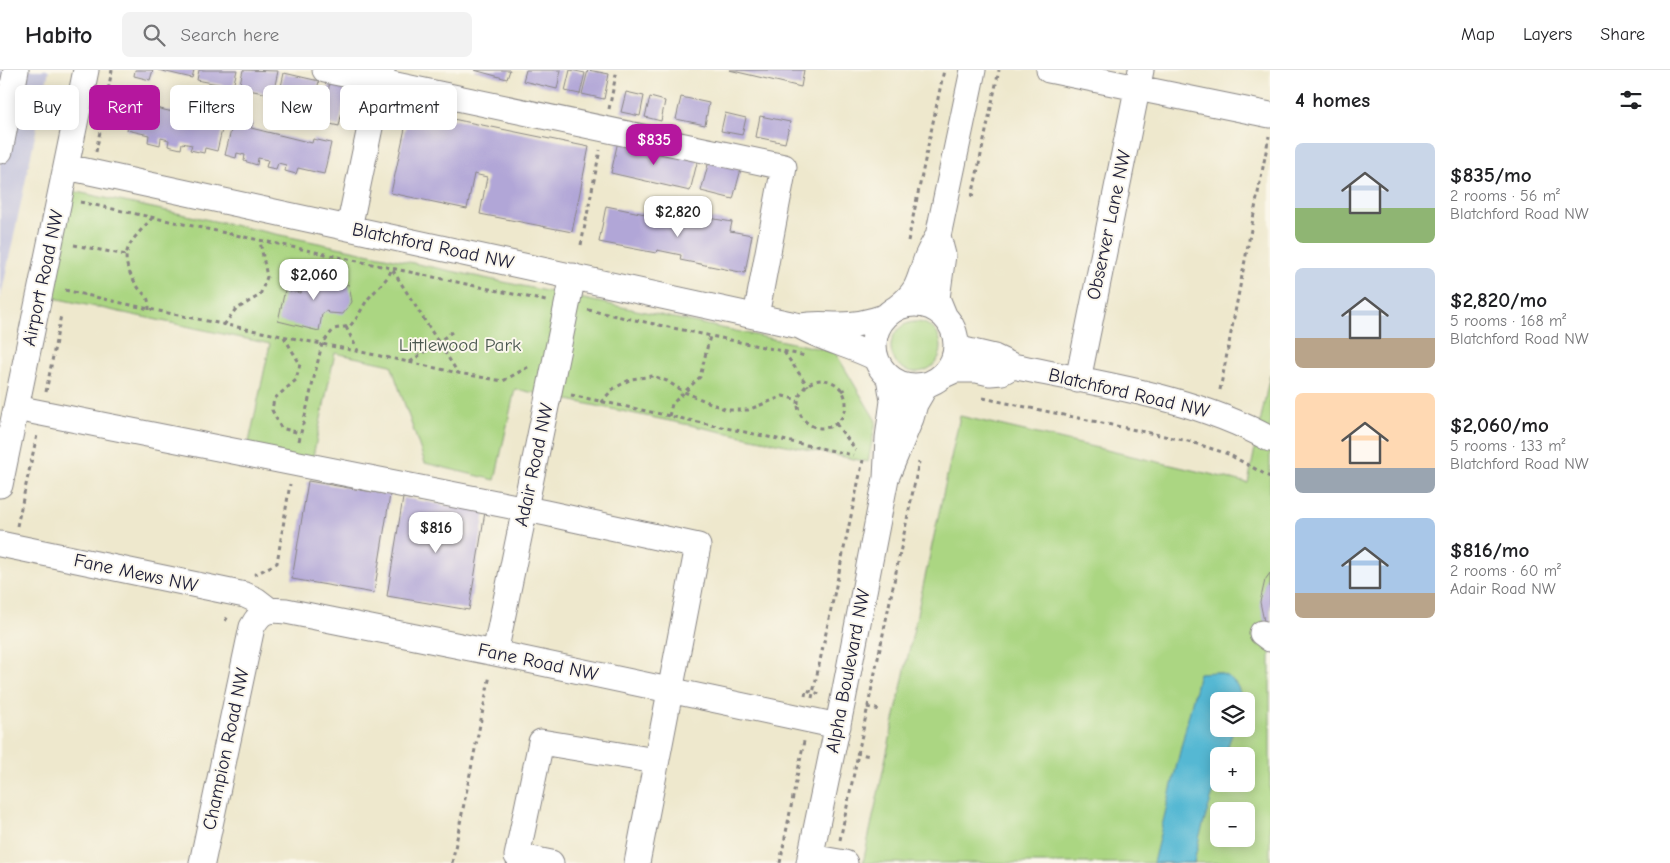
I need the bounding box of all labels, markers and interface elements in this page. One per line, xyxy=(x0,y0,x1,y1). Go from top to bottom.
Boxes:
search box xyxy=(122,12,472,57)
text: Habito xyxy=(25,21,92,49)
icon: search xyxy=(140,21,168,49)
text: Search here xyxy=(180,24,279,46)
text: Map xyxy=(1461,24,1495,45)
text: Layers xyxy=(1523,24,1572,45)
text: Share xyxy=(1600,24,1645,45)
chip: Buy xyxy=(15,85,79,130)
chip: Rent xyxy=(89,85,160,130)
chip: Filters xyxy=(170,85,253,130)
chip: New xyxy=(263,85,330,130)
chip: Apartment xyxy=(340,85,457,130)
icon: filters xyxy=(1617,86,1645,114)
text: 4 homes xyxy=(1295,88,1370,112)
pin: $835 xyxy=(624,124,684,166)
text: $835 xyxy=(637,131,671,149)
street label: Observer Lane NW xyxy=(1082,148,1136,302)
icon: home xyxy=(1335,163,1395,223)
text: $835/mo xyxy=(1450,163,1532,187)
text: 2 rooms · 56 m² xyxy=(1450,187,1560,205)
pin: $2,820 xyxy=(637,196,719,238)
text: $2,820 xyxy=(655,203,701,221)
text: Blatchford Road NW xyxy=(1450,205,1589,223)
street label: Airport Road NW xyxy=(18,207,68,348)
street label: Blatchford Road NW xyxy=(350,218,516,274)
pin: $2,060 xyxy=(273,258,355,301)
text: $2,060 xyxy=(290,266,338,284)
icon: home xyxy=(1335,288,1395,348)
text: $2,820/mo xyxy=(1450,288,1547,312)
text: 5 rooms · 168 m² xyxy=(1450,312,1566,330)
text: Blatchford Road NW xyxy=(1450,330,1589,348)
park label: Littlewood Park xyxy=(399,334,522,356)
street label: Blatchford Road NW xyxy=(1046,364,1212,422)
street label: Adair Road NW xyxy=(510,401,558,529)
icon: home xyxy=(1335,413,1395,473)
text: $2,060/mo xyxy=(1450,413,1549,437)
text: 5 rooms · 133 m² xyxy=(1450,437,1566,455)
text: Blatchford Road NW xyxy=(1450,455,1589,473)
pin: $816 xyxy=(406,512,466,554)
text: $816 xyxy=(420,519,452,537)
icon: home xyxy=(1335,538,1395,598)
text: $816/mo xyxy=(1450,538,1529,562)
street label: Fane Mews NW xyxy=(72,549,200,597)
text: 2 rooms · 60 m² xyxy=(1450,562,1561,580)
text: Adair Road NW xyxy=(1450,580,1556,598)
street label: Alpha Boulevard NW xyxy=(821,587,875,755)
street label: Fane Road NW xyxy=(476,639,601,686)
street label: Champion Road NW xyxy=(198,665,254,832)
map controls xyxy=(1210,692,1255,847)
button: layers xyxy=(1210,692,1255,737)
button: + xyxy=(1210,747,1255,792)
button: − xyxy=(1210,802,1255,847)

